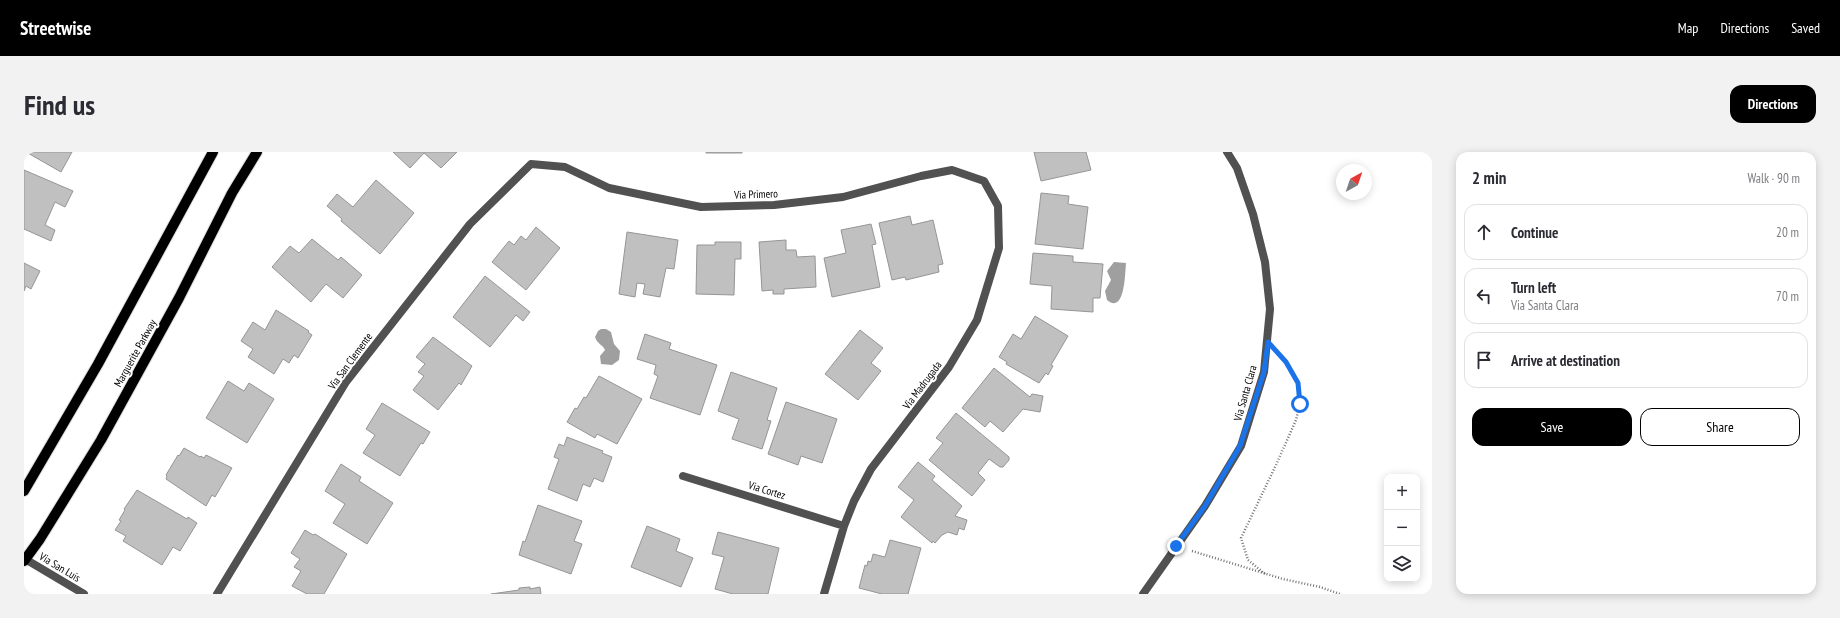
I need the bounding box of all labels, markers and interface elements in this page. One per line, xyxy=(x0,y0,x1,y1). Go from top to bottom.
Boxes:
text: Streetwise xyxy=(20,16,91,40)
text: Map xyxy=(1678,19,1698,37)
text: Directions xyxy=(1720,19,1769,37)
text: Saved xyxy=(1791,19,1820,37)
button: Directions xyxy=(1730,85,1816,123)
text: Find us xyxy=(24,86,95,123)
north arrow xyxy=(1336,164,1372,200)
text: 2 min xyxy=(1472,167,1506,189)
text: Walk · 90 m xyxy=(1748,170,1800,187)
street label: Via Primero xyxy=(733,186,778,202)
icon: ahead xyxy=(1473,221,1495,243)
text: Continue xyxy=(1511,223,1558,242)
text: 20 m xyxy=(1776,224,1799,241)
text: Turn left xyxy=(1511,278,1556,297)
icon: left xyxy=(1473,285,1495,307)
text: 70 m xyxy=(1776,288,1799,305)
text: Via Santa Clara xyxy=(1511,297,1579,314)
street label: Marguerite Parkway xyxy=(111,316,160,389)
street label: Via San Clemente xyxy=(324,330,376,393)
icon: arrive xyxy=(1473,349,1495,371)
text: Arrive at destination xyxy=(1511,351,1620,370)
street label: Via Madrugada xyxy=(899,358,945,413)
street label: Via Santa Clara xyxy=(1230,364,1260,423)
route start xyxy=(1291,395,1309,413)
button: Save xyxy=(1472,408,1632,446)
button: Share xyxy=(1640,408,1800,446)
map controls xyxy=(1384,474,1420,582)
button: + xyxy=(1384,474,1420,510)
street label: Via Cortez xyxy=(746,477,787,502)
button: − xyxy=(1384,510,1420,546)
route end xyxy=(1167,537,1185,555)
button: layers xyxy=(1384,546,1420,582)
street label: Via San Luis xyxy=(36,549,83,585)

